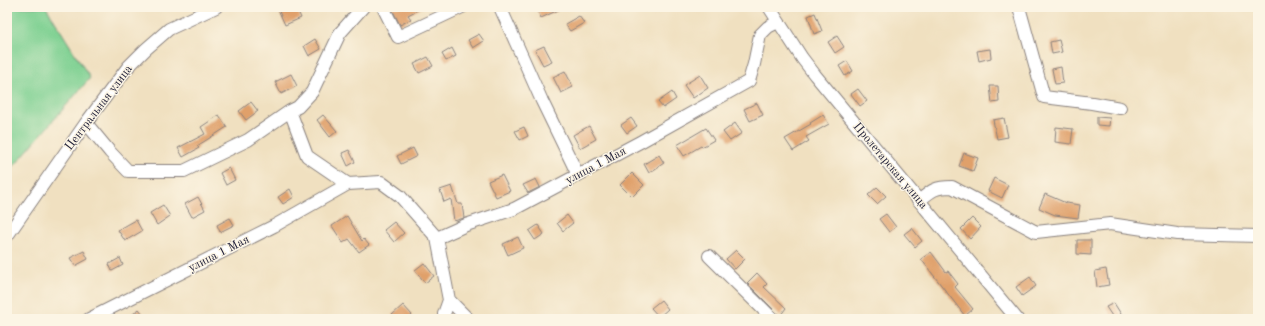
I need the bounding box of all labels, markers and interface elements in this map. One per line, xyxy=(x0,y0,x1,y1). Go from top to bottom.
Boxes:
street label: Центральная улица xyxy=(63,63,135,153)
street label: Пролетарская улица xyxy=(851,121,930,211)
street label: улица 1 Мая xyxy=(564,145,628,187)
street label: улица 1 Мая xyxy=(187,234,251,274)

